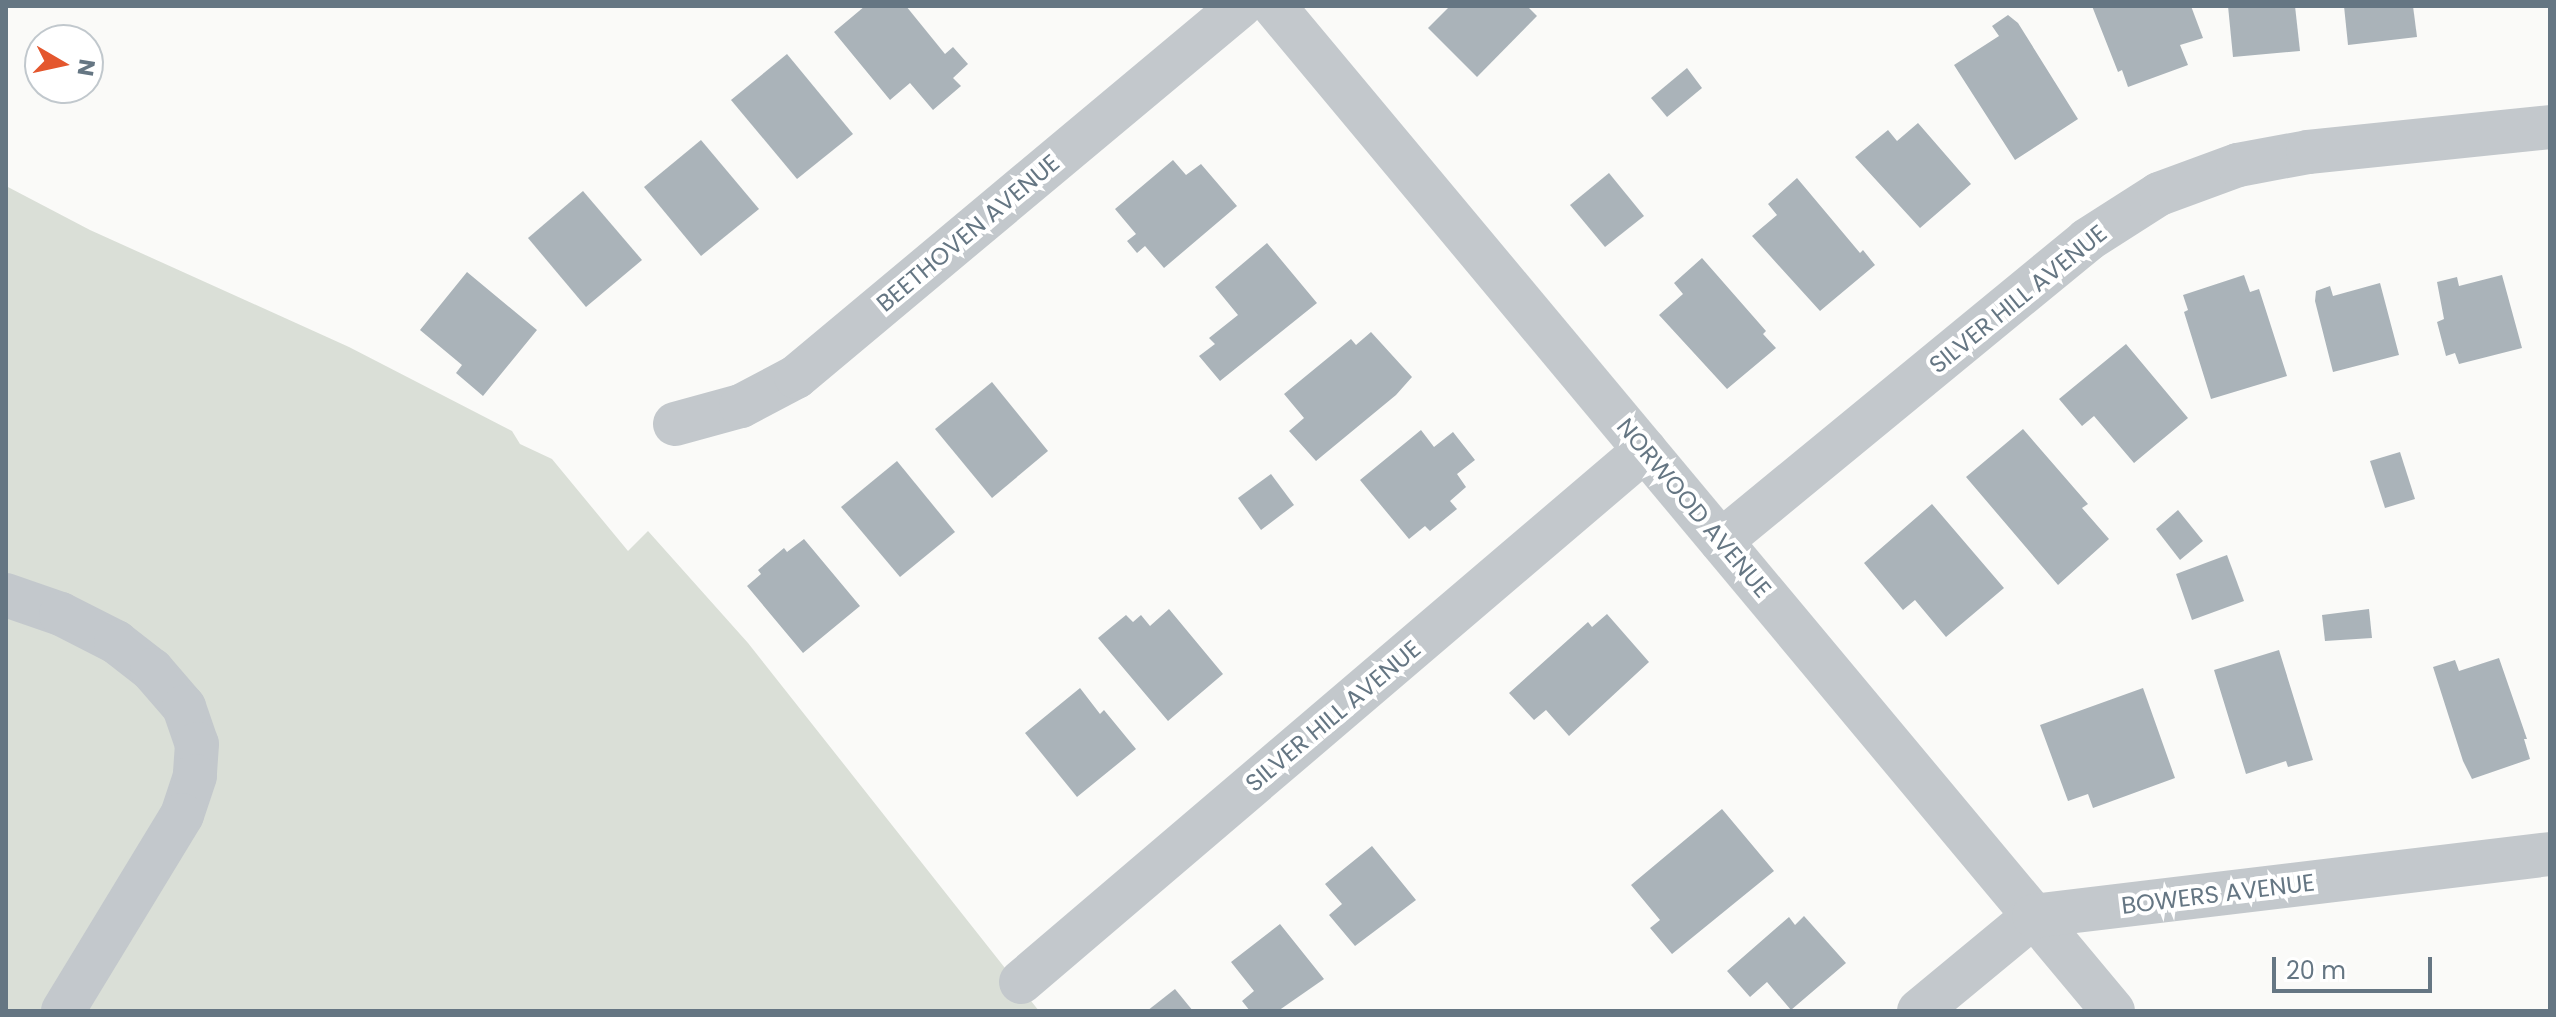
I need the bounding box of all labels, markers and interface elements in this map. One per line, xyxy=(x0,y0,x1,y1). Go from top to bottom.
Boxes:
north arrow xyxy=(24,24,104,104)
text: N xyxy=(70,57,103,78)
street label: BEETHOVEN AVENUE xyxy=(871,148,1065,318)
street label: SILVER HILL AVENUE xyxy=(1924,219,2112,379)
street label: NORWOOD AVENUE xyxy=(1611,413,1777,603)
street label: SILVER HILL AVENUE xyxy=(1240,634,1426,798)
street label: BOWERS AVENUE xyxy=(2120,868,2316,920)
scale bar xyxy=(2276,941,2436,991)
text: 20 m xyxy=(2286,954,2346,987)

